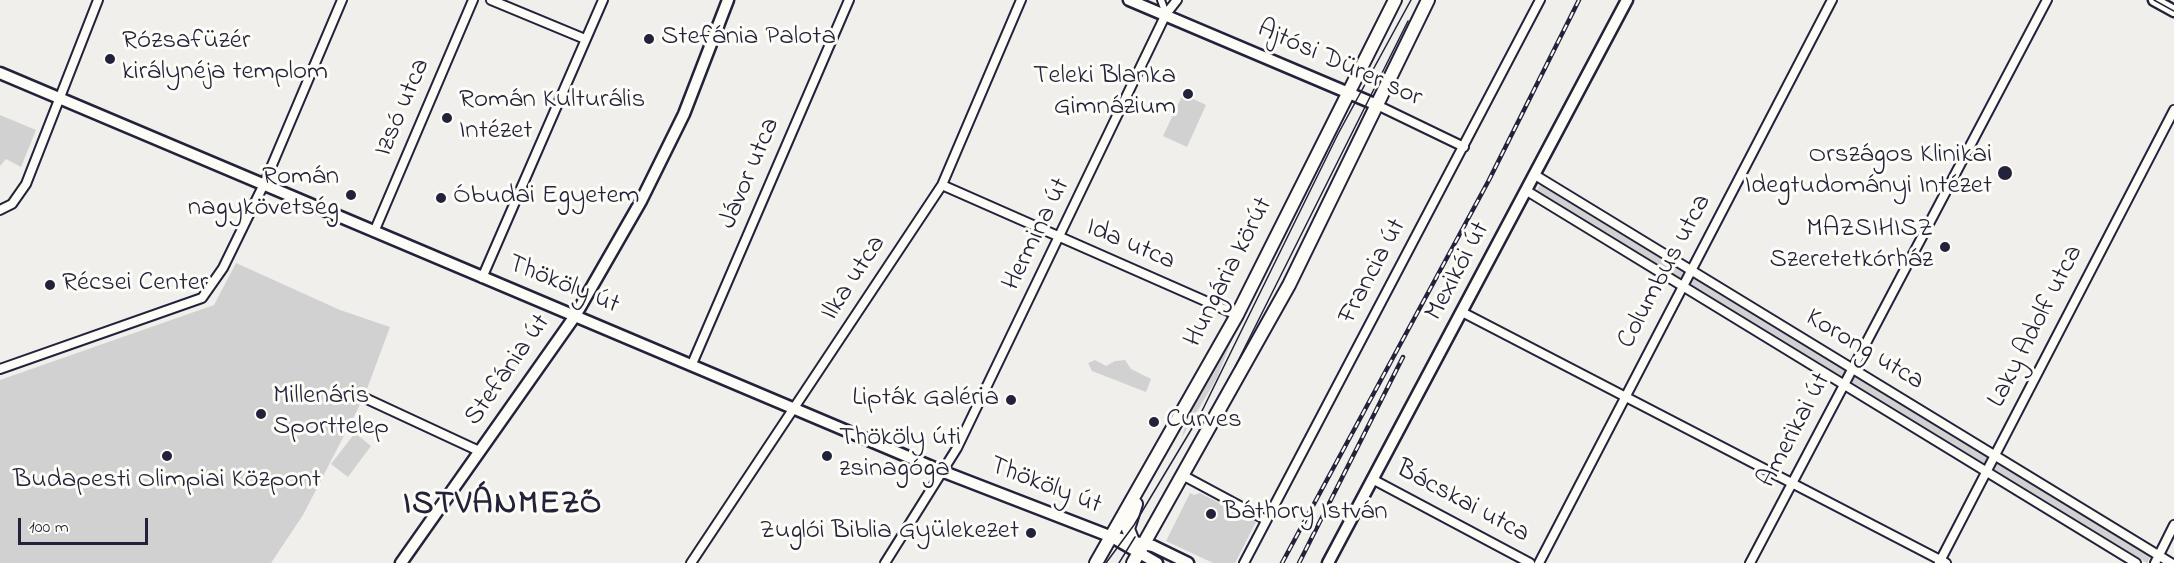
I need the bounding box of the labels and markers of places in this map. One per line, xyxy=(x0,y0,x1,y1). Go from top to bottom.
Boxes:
place label: Stefánia Palota xyxy=(661,23,836,55)
place label: Rózsafüzér királynéja templom xyxy=(122,27,328,90)
marker: Stefánia Palota xyxy=(642,32,656,46)
marker: Rózsafüzér királynéja templom xyxy=(103,52,117,66)
place label: Teleki Blanka Gimnázium xyxy=(1033,62,1176,125)
place label: Román Kulturális Intézet xyxy=(459,86,645,149)
marker: Teleki Blanka Gimnázium xyxy=(1181,87,1195,101)
marker: Román Kulturális Intézet xyxy=(440,111,454,125)
place label: Országos Klinikai Idegtudományi Intézet xyxy=(1745,141,1992,204)
place label: Román nagykövetség xyxy=(188,163,339,226)
marker: Országos Klinikai Idegtudományi Intézet xyxy=(1996,164,2014,182)
place label: Óbudai Egyetem xyxy=(453,182,639,214)
marker: Román nagykövetség xyxy=(344,188,358,202)
marker: Óbudai Egyetem xyxy=(434,191,448,205)
place label: MAZSIHISZ Szeretetkórház xyxy=(1770,215,1933,278)
marker: MAZSIHISZ Szeretetkórház xyxy=(1938,240,1952,254)
place label: Récsei Center xyxy=(62,269,208,301)
marker: Récsei Center xyxy=(43,278,57,292)
place label: Millenáris Sporttelep xyxy=(273,382,389,445)
place label: Lipták Galéria xyxy=(852,384,999,416)
marker: Lipták Galéria xyxy=(1004,393,1018,407)
place label: Curves xyxy=(1166,406,1242,438)
marker: Millenáris Sporttelep xyxy=(254,407,268,421)
marker: Curves xyxy=(1147,415,1161,429)
place label: Thököly úti zsinagóga xyxy=(839,424,961,487)
marker: Budapesti Olimpiai Központ xyxy=(160,449,174,463)
marker: Thököly úti zsinagóga xyxy=(820,449,834,463)
place label: Budapesti Olimpiai Központ xyxy=(13,466,321,498)
place label: Báthory István xyxy=(1223,498,1387,530)
marker: Báthory István xyxy=(1204,507,1218,521)
place label: Zuglói Biblia Gyülekezet xyxy=(760,517,1019,549)
marker: Zuglói Biblia Gyülekezet xyxy=(1024,526,1038,540)

